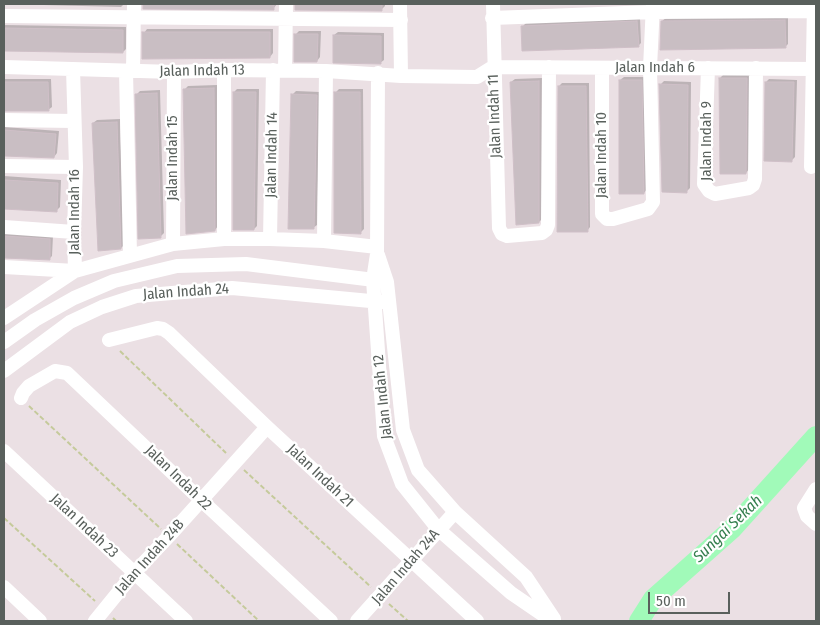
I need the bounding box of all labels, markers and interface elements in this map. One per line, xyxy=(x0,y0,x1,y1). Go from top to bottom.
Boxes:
street label: Jalan Indah 6 xyxy=(615,59,695,77)
street label: Jalan Indah 13 xyxy=(159,61,245,81)
street label: Jalan Indah 11 xyxy=(485,74,505,158)
street label: Jalan Indah 9 xyxy=(698,101,716,181)
street label: Jalan Indah 14 xyxy=(262,112,282,198)
street label: Jalan Indah 10 xyxy=(593,112,611,198)
street label: Jalan Indah 15 xyxy=(164,115,182,201)
street label: Jalan Indah 16 xyxy=(66,169,84,255)
street label: Jalan Indah 24 xyxy=(142,280,230,304)
street label: Jalan Indah 12 xyxy=(370,354,396,440)
street label: Jalan Indah 21 xyxy=(283,441,357,511)
street label: Jalan Indah 22 xyxy=(141,442,215,514)
street label: Jalan Indah 23 xyxy=(46,490,122,562)
water label: Sungai Sekah xyxy=(689,491,767,567)
street label: Jalan Indah 24B xyxy=(112,516,188,598)
street label: Jalan Indah 24A xyxy=(368,526,444,608)
scale bar xyxy=(650,582,732,614)
text: 50 m xyxy=(656,592,686,610)

